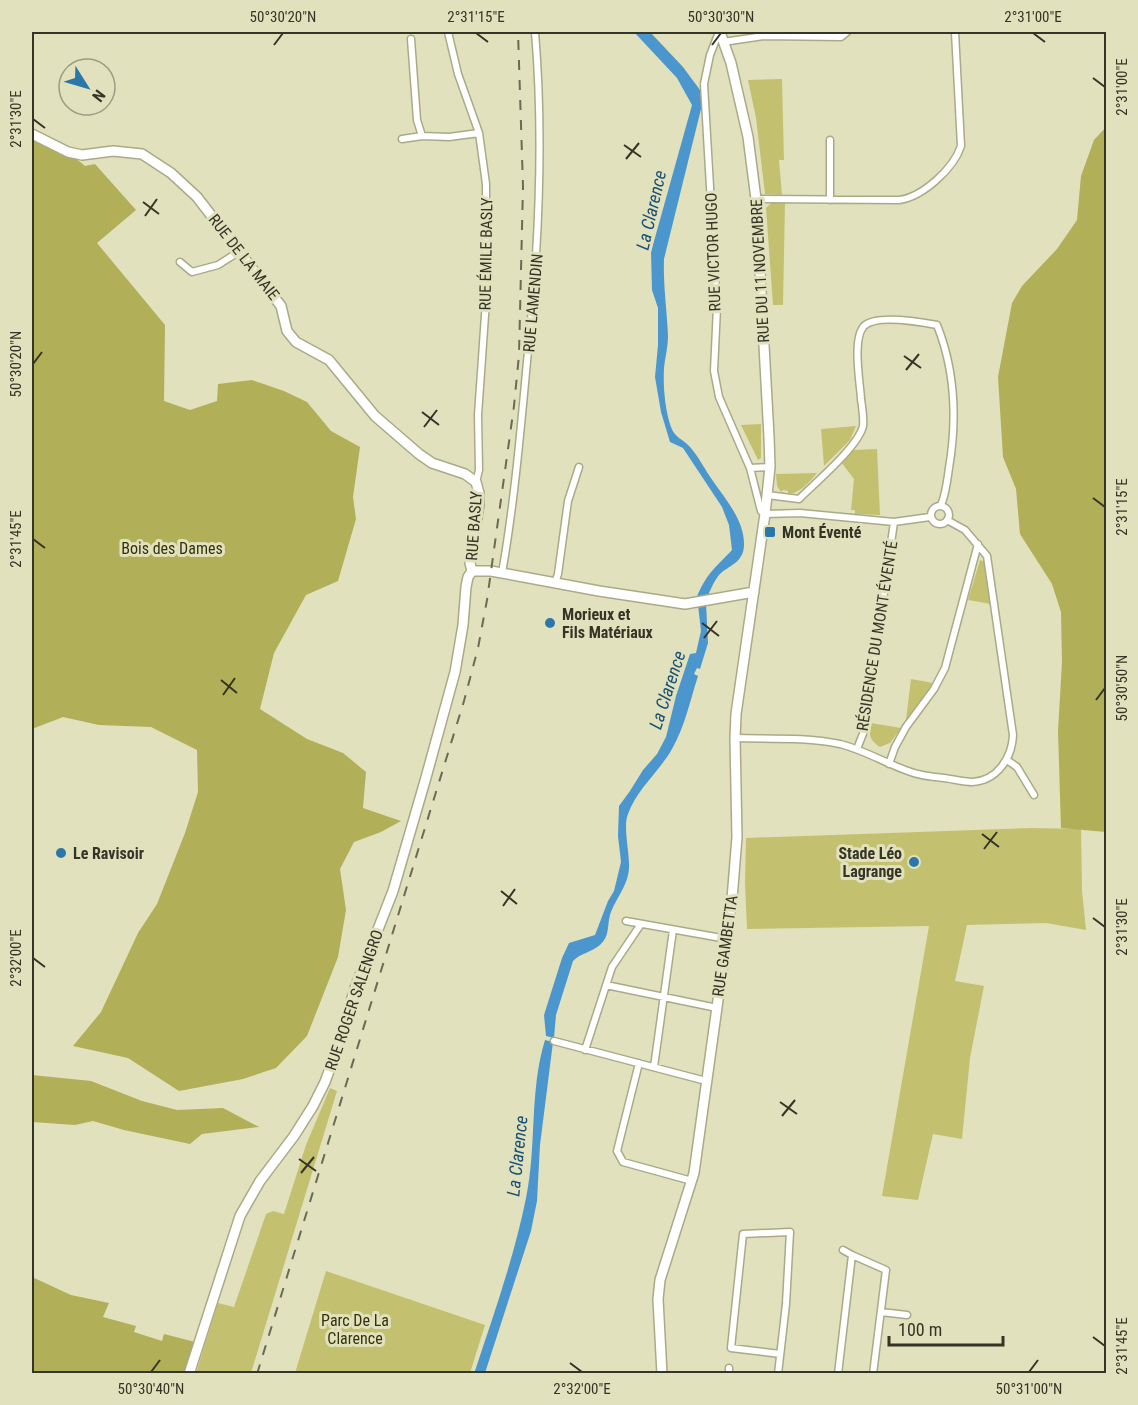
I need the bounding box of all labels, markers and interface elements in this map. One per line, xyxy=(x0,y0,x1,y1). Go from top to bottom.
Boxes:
text: 50°30'20"N xyxy=(250,8,316,26)
text: 2°31'15"E xyxy=(447,8,505,26)
text: 50°30'30"N xyxy=(688,8,754,26)
text: 2°31'00"E xyxy=(1004,8,1062,26)
north arrow xyxy=(57,57,117,117)
text: 2°31'00"E xyxy=(1113,58,1131,116)
text: N xyxy=(88,86,109,105)
text: 2°31'30"E xyxy=(7,90,25,148)
water label: La Clarence xyxy=(632,168,670,252)
street label: RUE VICTOR HUGO xyxy=(701,192,725,312)
street label: RUE ÉMILE BASLY xyxy=(476,197,496,311)
street label: RUE DU 11 NOVEMBRE xyxy=(747,199,773,343)
street label: RUE DE LA MAIE xyxy=(205,210,284,304)
street label: RUE LAMENDIN xyxy=(519,253,547,353)
text: 50°30'20"N xyxy=(7,331,25,397)
text: 2°31'15"E xyxy=(1113,478,1131,536)
street label: RUE BASLY xyxy=(462,490,486,561)
text: 2°31'45"E xyxy=(7,510,25,568)
place label: Mont Éventé xyxy=(782,523,862,542)
marker: Mont Éventé xyxy=(763,525,777,539)
park label: Bois des Dames xyxy=(121,539,223,558)
street label: RÉSIDENCE DU MONT ÉVENTÉ xyxy=(853,540,901,732)
place label: Morieux et Fils Matériaux xyxy=(562,605,654,642)
marker: Morieux et Fils Matériaux xyxy=(543,616,557,630)
water label: La Clarence xyxy=(644,648,690,732)
text: 50°30'50"N xyxy=(1113,655,1131,721)
place label: Le Ravisoir xyxy=(73,844,144,863)
place label: Stade Léo Lagrange xyxy=(838,844,902,881)
marker: Le Ravisoir xyxy=(54,846,68,860)
marker: Stade Léo Lagrange xyxy=(907,855,921,869)
street label: RUE GAMBETTA xyxy=(708,894,742,998)
text: 2°31'30"E xyxy=(1113,898,1131,956)
street label: RUE ROGER SALENGRO xyxy=(321,927,387,1073)
text: 2°32'00"E xyxy=(7,929,25,987)
water label: La Clarence xyxy=(502,1115,532,1197)
scale bar xyxy=(889,1309,1003,1347)
park label: Parc De La Clarence xyxy=(321,1311,389,1348)
text: 2°31'45"E xyxy=(1113,1317,1131,1375)
text: 100 m xyxy=(898,1319,942,1340)
text: 50°30'40"N xyxy=(118,1380,184,1398)
text: 2°32'00"E xyxy=(553,1380,611,1398)
text: 50°31'00"N xyxy=(996,1380,1062,1398)

